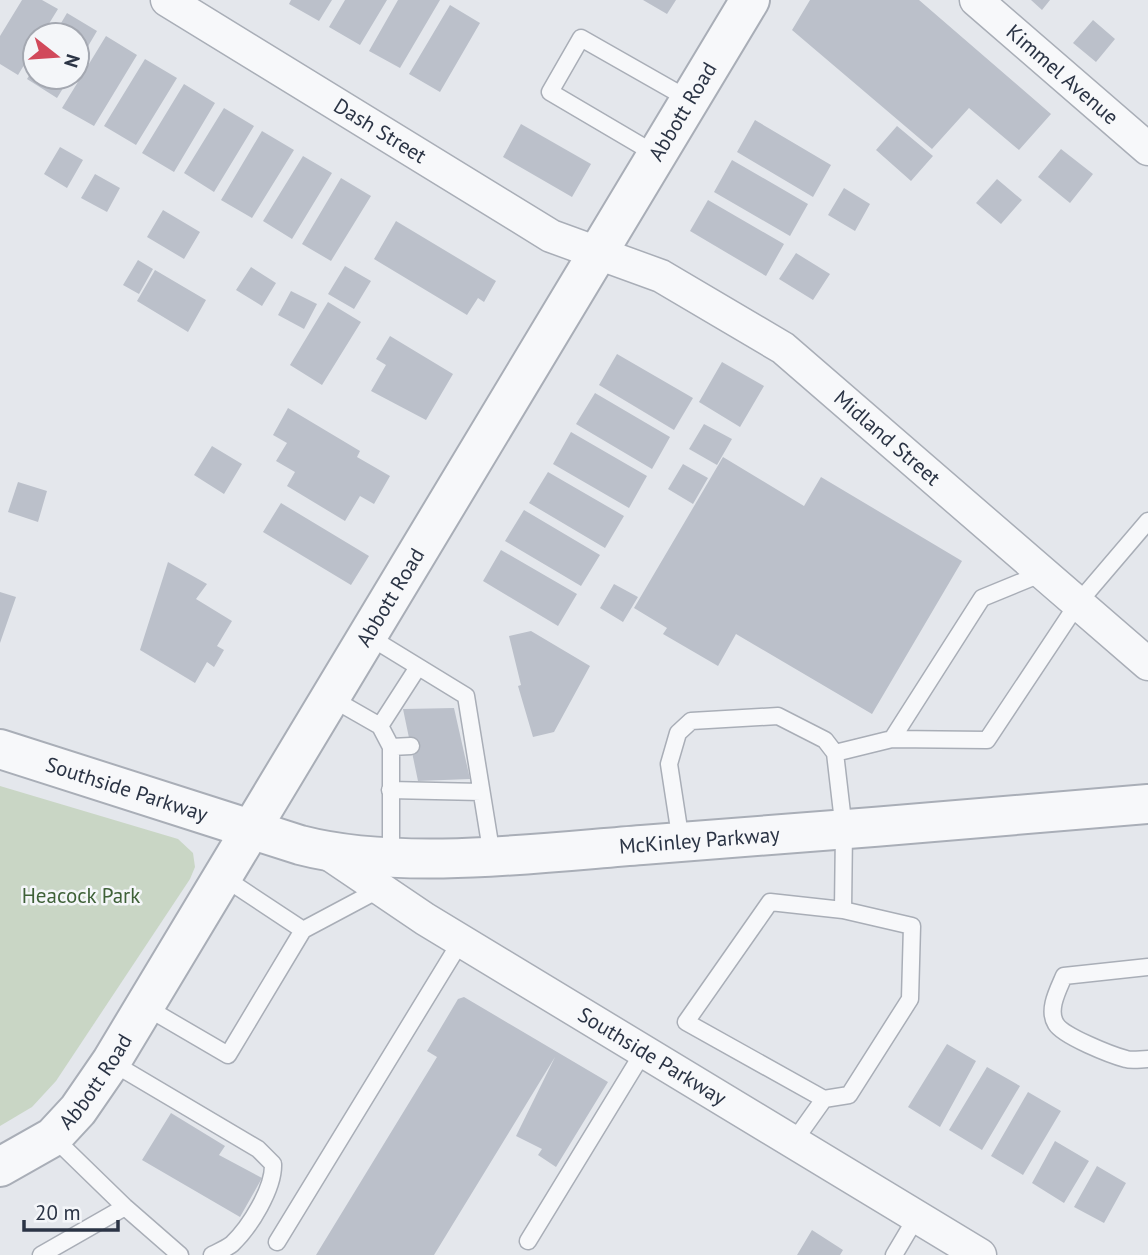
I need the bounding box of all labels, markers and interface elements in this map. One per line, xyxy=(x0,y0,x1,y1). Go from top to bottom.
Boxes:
street label: Kimmel Avenue xyxy=(1001,18,1124,130)
north arrow xyxy=(21,21,91,91)
text: N xyxy=(59,51,86,70)
street label: Abbott Road xyxy=(642,57,722,166)
street label: Dash Street xyxy=(329,92,432,169)
street label: Midland Street xyxy=(829,384,946,491)
street label: Abbott Road xyxy=(350,543,430,652)
street label: Southside Parkway xyxy=(42,750,211,828)
street label: McKinley Parkway xyxy=(618,820,781,860)
park label: Heacock Park xyxy=(22,882,140,909)
street label: Southside Parkway xyxy=(573,1001,732,1111)
street label: Abbott Road xyxy=(53,1029,138,1135)
scale bar xyxy=(24,1188,119,1232)
text: 20 m xyxy=(35,1199,81,1226)

